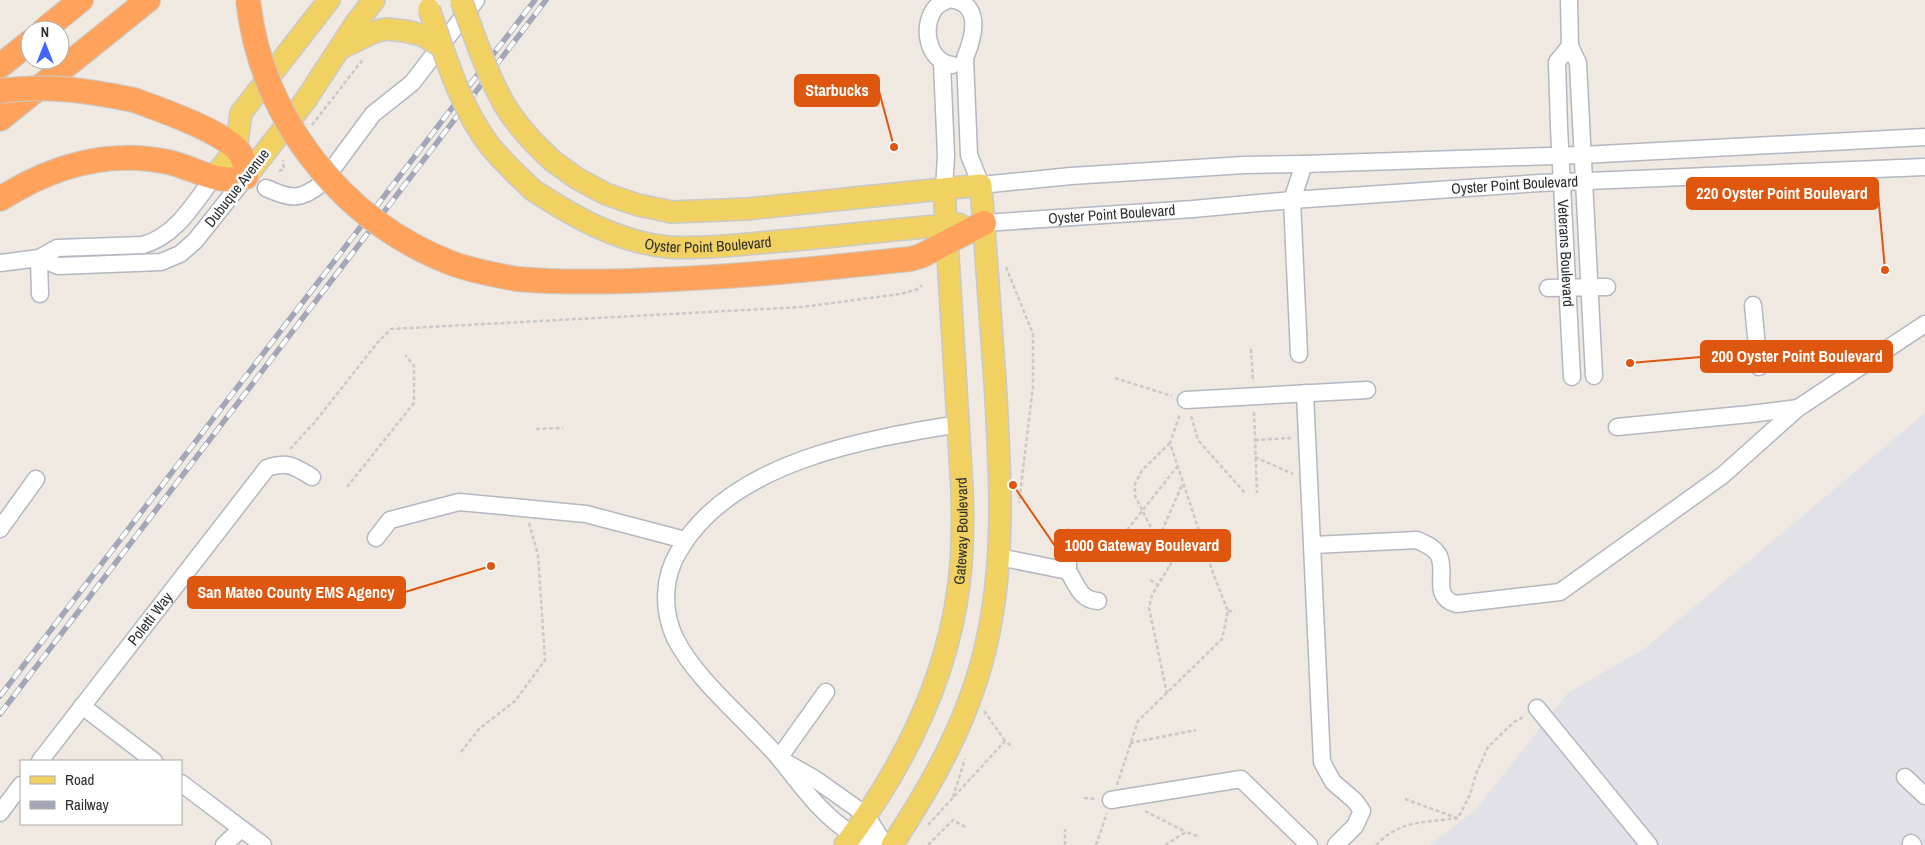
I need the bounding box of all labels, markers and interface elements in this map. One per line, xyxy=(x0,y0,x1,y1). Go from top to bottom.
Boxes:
north arrow xyxy=(20,20,70,70)
text: N xyxy=(41,23,49,41)
callout: Starbucks xyxy=(795,75,879,106)
text: Starbucks xyxy=(805,79,869,101)
street label: Dubuque Avenue xyxy=(199,144,274,231)
street label: Oyster Point Boulevard xyxy=(1450,170,1579,199)
callout: 220 Oyster Point Boulevard xyxy=(1687,178,1878,209)
text: 220 Oyster Point Boulevard xyxy=(1696,182,1868,204)
street label: Oyster Point Boulevard xyxy=(1047,199,1176,229)
street label: Veterans Boulevard xyxy=(1553,199,1579,307)
street label: Oyster Point Boulevard xyxy=(643,231,772,258)
callout: 200 Oyster Point Boulevard xyxy=(1701,341,1892,372)
text: 200 Oyster Point Boulevard xyxy=(1711,345,1883,367)
street label: Gateway Boulevard xyxy=(948,477,973,586)
callout: 1000 Gateway Boulevard xyxy=(1055,530,1230,561)
text: 1000 Gateway Boulevard xyxy=(1065,534,1219,556)
callout: San Mateo County EMS Agency xyxy=(188,577,405,608)
text: San Mateo County EMS Agency xyxy=(197,581,395,603)
street label: Poletti Way xyxy=(122,587,178,650)
legend xyxy=(20,760,182,825)
text: Road xyxy=(65,769,94,790)
text: Railway xyxy=(65,794,110,815)

